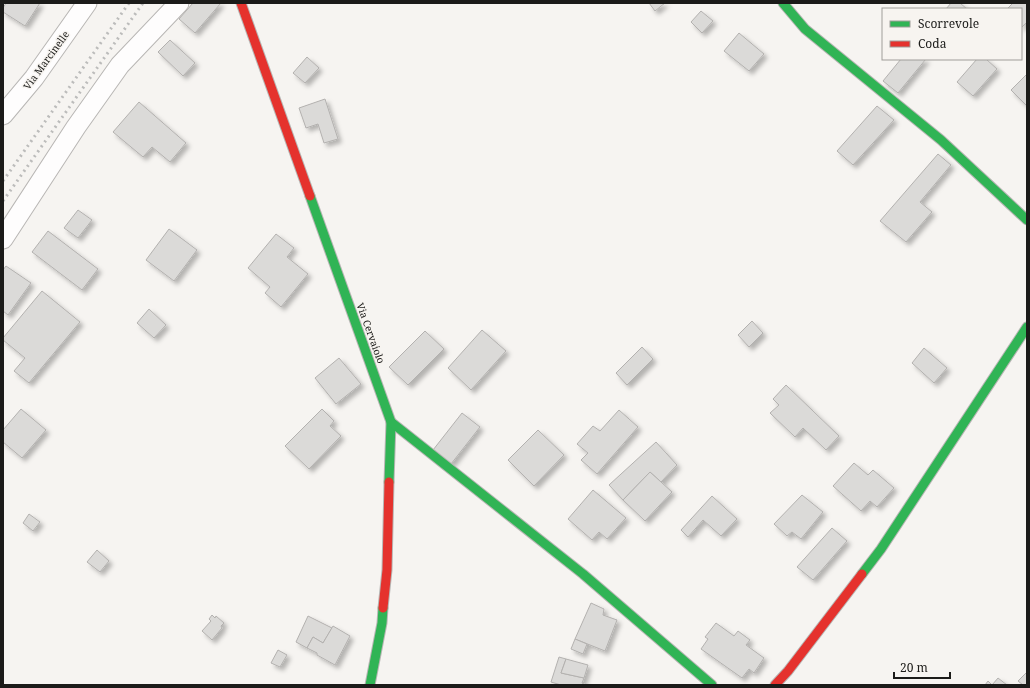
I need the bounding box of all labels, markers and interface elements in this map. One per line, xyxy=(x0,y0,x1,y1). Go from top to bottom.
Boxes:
legend xyxy=(882,8,1022,60)
text: Scorrevole xyxy=(918,15,979,32)
street label: Via Marcinelle xyxy=(20,28,72,92)
text: Coda xyxy=(918,35,947,52)
street label: Via Cervaiolo xyxy=(354,301,389,366)
scale bar xyxy=(894,654,950,680)
text: 20 m xyxy=(900,659,928,676)

